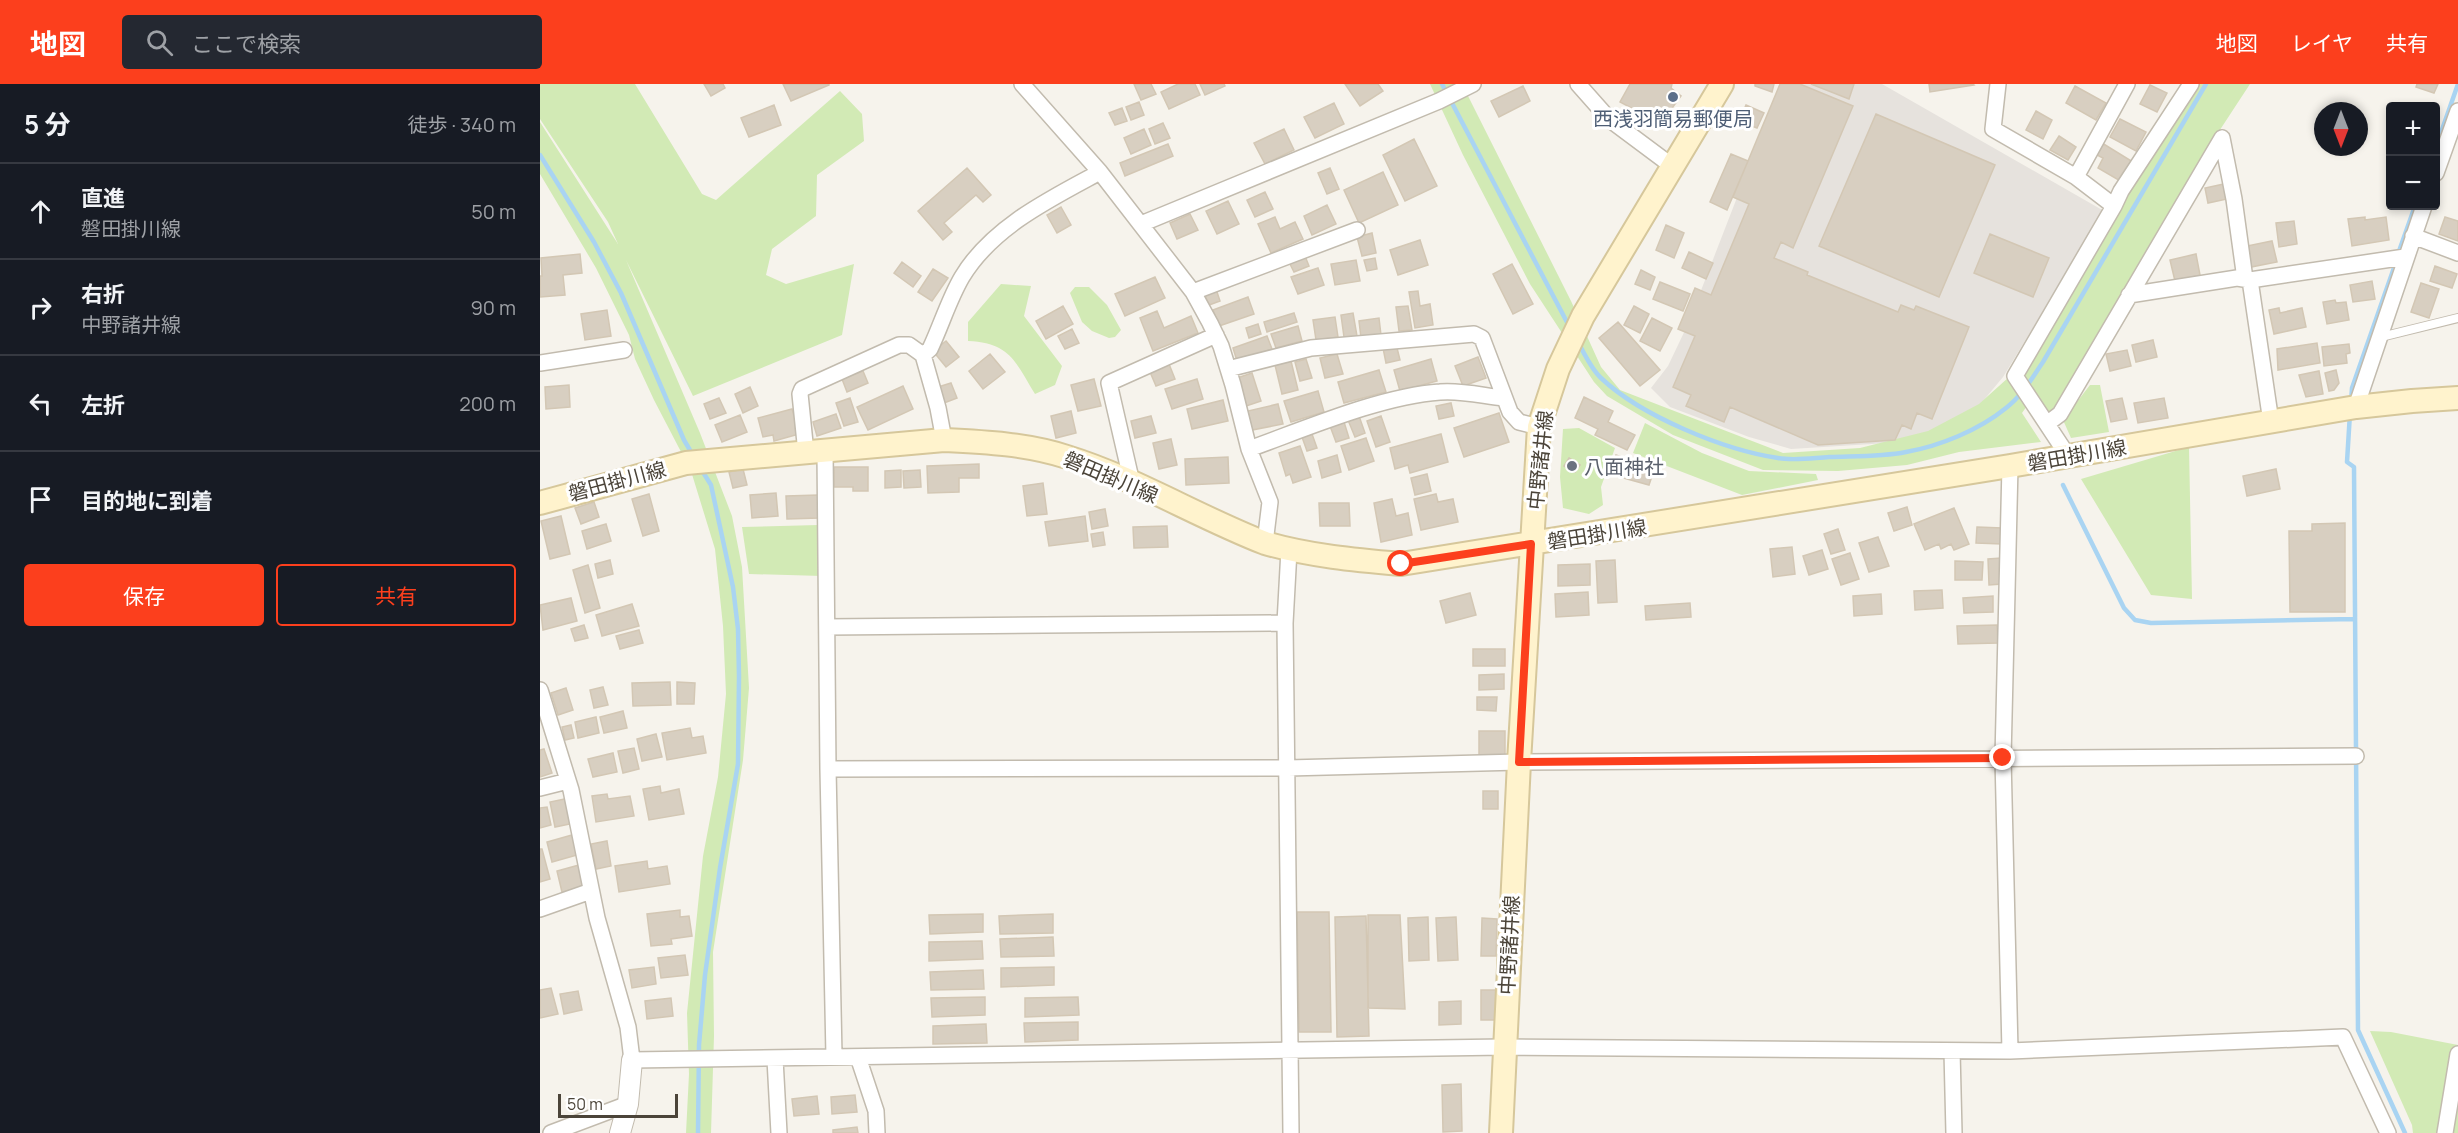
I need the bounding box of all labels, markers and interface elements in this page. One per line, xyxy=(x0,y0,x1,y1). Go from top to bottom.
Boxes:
search box xyxy=(122,15,542,69)
text: 地図 xyxy=(30,24,86,62)
icon: search xyxy=(143,26,176,59)
text: ここで検索 xyxy=(191,29,301,59)
text: 地図 xyxy=(2216,29,2258,57)
text: レイヤ xyxy=(2291,29,2353,57)
text: 共有 xyxy=(2386,29,2428,57)
marker: 西浅羽簡易郵便局 xyxy=(1666,90,1680,104)
north arrow xyxy=(2314,102,2368,156)
map controls xyxy=(2386,102,2440,210)
button: + xyxy=(2386,102,2440,156)
place label: 西浅羽簡易郵便局 xyxy=(1593,105,1753,132)
text: 5 分 xyxy=(24,106,70,142)
text: 徒歩 · 340 m xyxy=(407,111,516,138)
button: − xyxy=(2386,156,2440,210)
text: 直進 xyxy=(81,183,125,213)
icon: ahead xyxy=(24,195,57,228)
text: 50 m xyxy=(471,198,516,225)
text: 磐田掛川線 xyxy=(81,215,181,242)
text: 右折 xyxy=(81,279,125,309)
icon: right xyxy=(24,291,57,324)
text: 90 m xyxy=(470,294,516,321)
text: 中野諸井線 xyxy=(81,311,181,338)
icon: left xyxy=(24,387,57,420)
text: 左折 xyxy=(81,390,125,420)
text: 200 m xyxy=(459,390,516,417)
street label: 中野諸井線 xyxy=(1521,409,1559,511)
street label: 磐田掛川線 xyxy=(2025,433,2129,477)
street label: 磐田掛川線 xyxy=(1060,445,1162,509)
place label: 八面神社 xyxy=(1584,453,1664,480)
street label: 磐田掛川線 xyxy=(565,455,669,507)
marker: 八面神社 xyxy=(1565,459,1579,473)
icon: arrive xyxy=(24,483,57,516)
text: 目的地に到着 xyxy=(81,486,213,516)
street label: 磐田掛川線 xyxy=(1546,513,1648,555)
route start xyxy=(1387,550,1413,576)
button: 保存 xyxy=(24,564,264,626)
button: 共有 xyxy=(276,564,516,626)
route end xyxy=(1989,744,2015,770)
street label: 中野諸井線 xyxy=(1493,894,1525,996)
scale bar xyxy=(558,1091,678,1118)
text: 50 m xyxy=(567,1093,603,1115)

